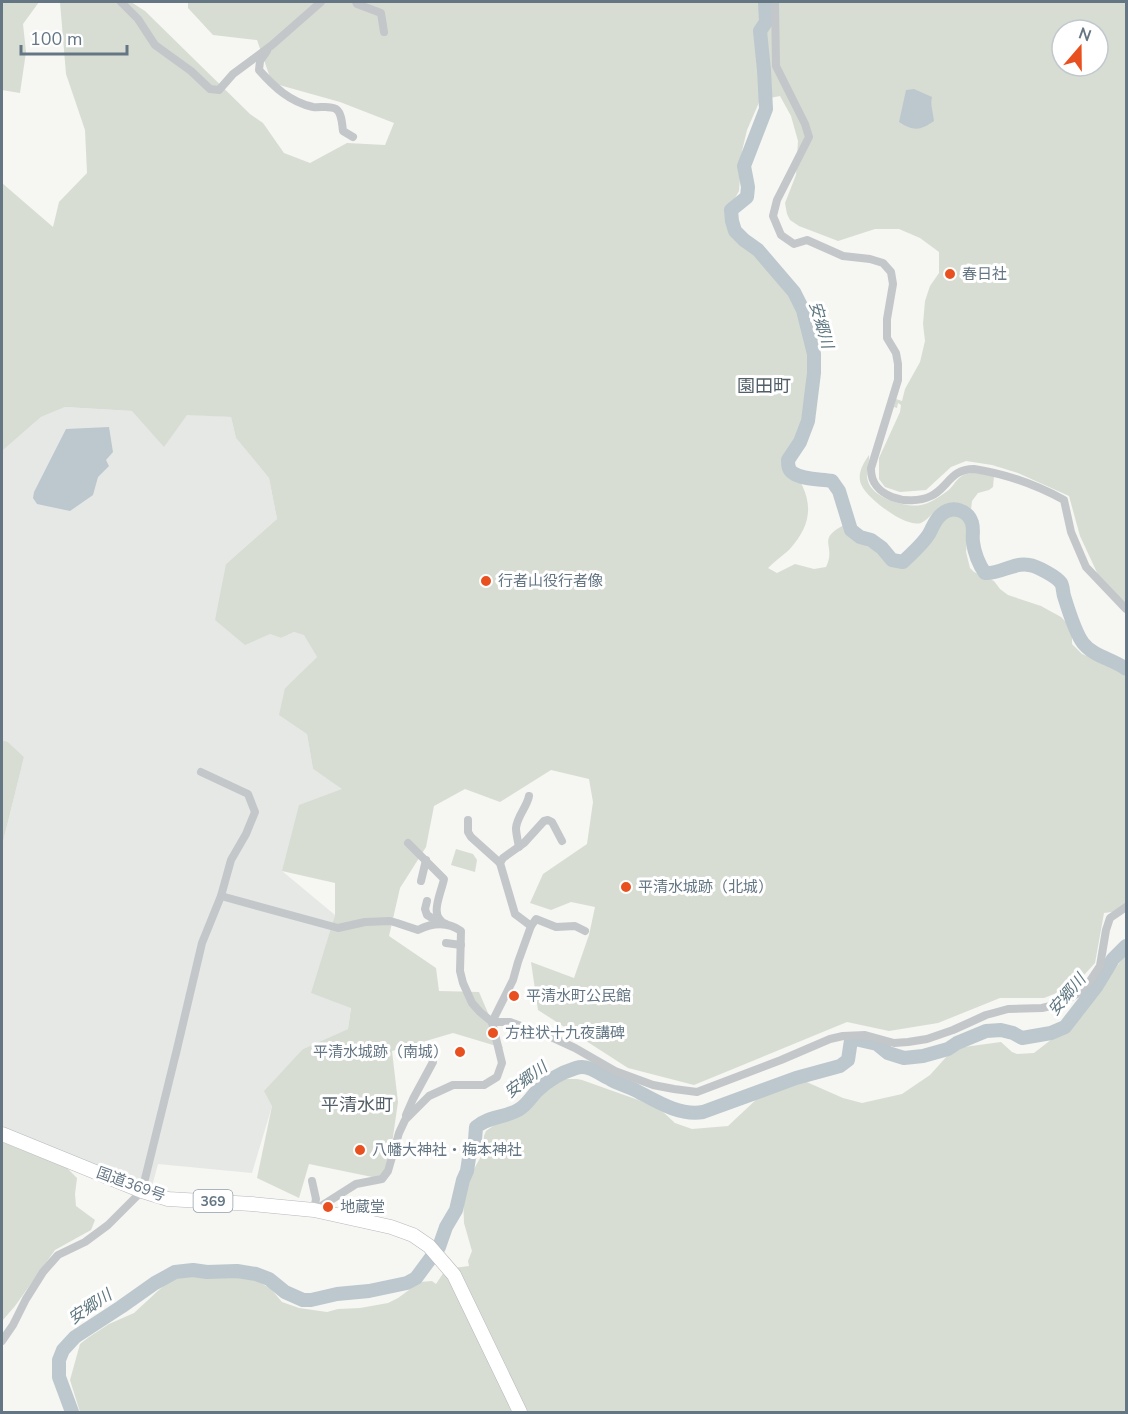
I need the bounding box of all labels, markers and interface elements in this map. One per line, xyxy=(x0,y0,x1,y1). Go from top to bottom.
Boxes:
scale bar xyxy=(21,18,128,56)
north arrow xyxy=(1050,18,1110,78)
text: N xyxy=(1075,22,1094,47)
text: 100 m xyxy=(30,27,82,51)
place label: 春日社 xyxy=(962,264,1007,284)
marker: 春日社 xyxy=(943,267,957,281)
water label: 安郷川 xyxy=(804,299,839,353)
district label: 園田町 xyxy=(737,374,791,398)
place label: 行者山役行者像 xyxy=(498,571,603,591)
marker: 行者山役行者像 xyxy=(479,574,493,588)
place label: 平清水城跡（北城） xyxy=(638,877,773,897)
marker: 平清水城跡（北城） xyxy=(619,880,633,894)
water label: 安郷川 xyxy=(1043,968,1092,1020)
place label: 平清水町公民館 xyxy=(526,986,631,1006)
marker: 平清水町公民館 xyxy=(507,989,521,1003)
place label: 方柱状十九夜講碑 xyxy=(505,1023,625,1043)
marker: 方柱状十九夜講碑 xyxy=(486,1026,500,1040)
place label: 平清水城跡（南城） xyxy=(313,1042,448,1062)
marker: 平清水城跡（南城） xyxy=(453,1045,467,1059)
water label: 安郷川 xyxy=(500,1056,553,1103)
district label: 平清水町 xyxy=(321,1093,393,1117)
place label: 八幡大神社・梅本神社 xyxy=(372,1140,522,1160)
marker: 八幡大神社・梅本神社 xyxy=(353,1143,367,1157)
street label: 国道369号 xyxy=(94,1162,168,1206)
road number: 369 xyxy=(194,1190,232,1212)
place label: 地蔵堂 xyxy=(340,1197,385,1217)
marker: 地蔵堂 xyxy=(321,1200,335,1214)
water label: 安郷川 xyxy=(64,1283,118,1330)

